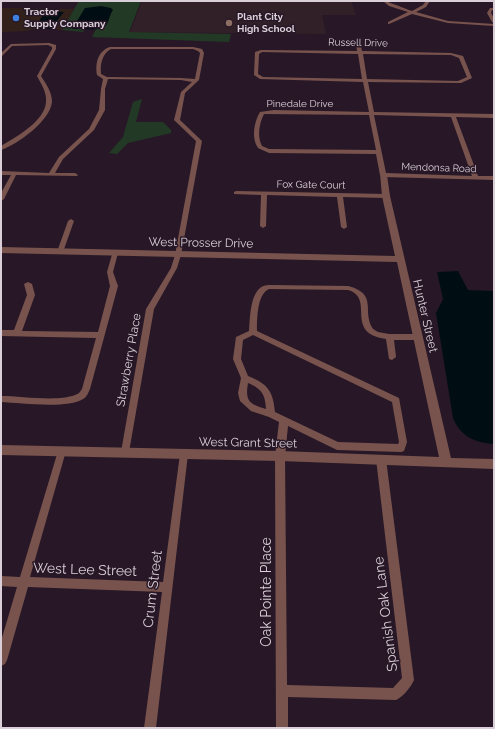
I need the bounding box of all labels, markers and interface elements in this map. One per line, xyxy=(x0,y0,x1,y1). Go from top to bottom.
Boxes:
place label: Tractor Supply Company xyxy=(24,6,106,30)
place label: Plant City High School xyxy=(237,11,295,34)
marker: Tractor Supply Company xyxy=(11,13,21,23)
marker: Plant City High School xyxy=(224,18,234,28)
street label: Russell Drive xyxy=(328,36,388,50)
street label: Pinedale Drive xyxy=(267,98,333,110)
street label: Mendonsa Road xyxy=(401,161,477,175)
street label: Fox Gate Court xyxy=(277,178,345,192)
street label: West Prosser Drive xyxy=(148,235,254,251)
street label: Hunter Street xyxy=(410,278,440,354)
street label: Strawberry Place xyxy=(114,312,144,408)
street label: West Grant Street xyxy=(199,435,297,451)
street label: Oak Pointe Place xyxy=(259,537,275,647)
street label: Crum Street xyxy=(140,549,166,629)
street label: Spanish Oak Lane xyxy=(371,556,401,672)
street label: West Lee Street xyxy=(33,560,137,580)

